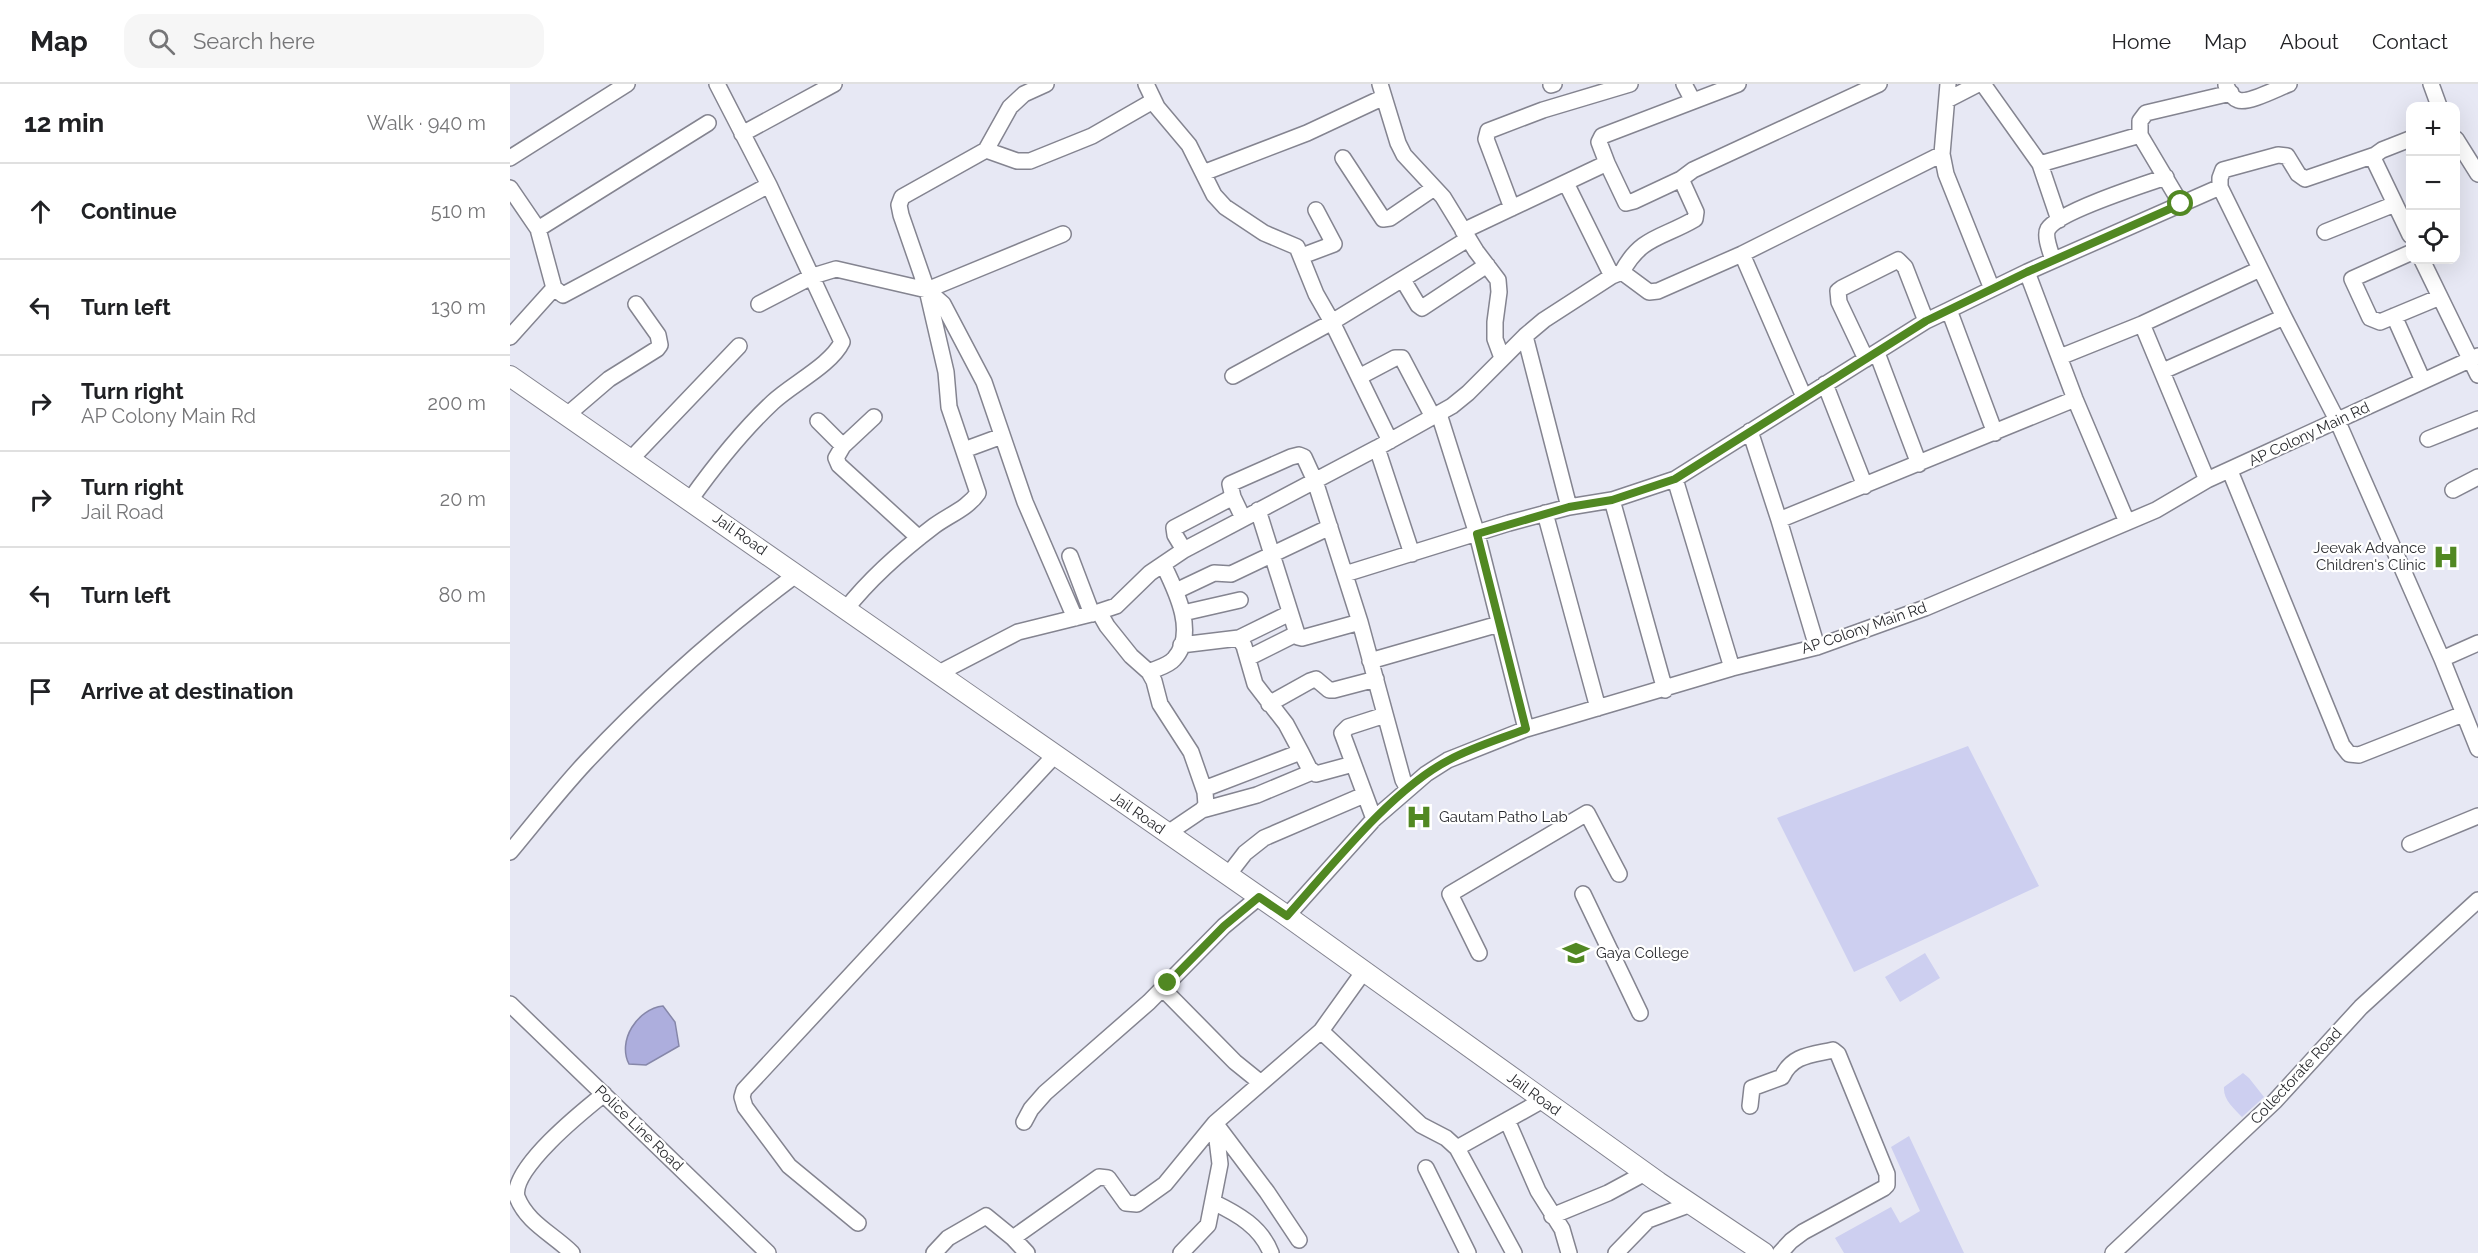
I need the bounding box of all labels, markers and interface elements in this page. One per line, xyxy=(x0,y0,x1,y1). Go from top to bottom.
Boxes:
search box xyxy=(124,14,544,68)
text: Map xyxy=(30,25,88,58)
icon: search xyxy=(145,25,178,58)
text: Search here xyxy=(193,28,315,54)
text: Home xyxy=(2112,29,2171,54)
text: Map xyxy=(2204,29,2247,54)
text: About xyxy=(2280,29,2339,54)
text: Contact xyxy=(2372,29,2448,54)
map controls xyxy=(2406,102,2460,264)
button: + xyxy=(2406,102,2460,156)
text: 12 min xyxy=(24,108,104,138)
text: Walk · 940 m xyxy=(367,111,486,135)
button: − xyxy=(2406,156,2460,210)
route start xyxy=(2167,190,2193,216)
icon: ahead xyxy=(24,195,57,228)
text: Continue xyxy=(81,198,177,224)
text: 510 m xyxy=(431,199,486,223)
button: locate xyxy=(2406,210,2460,264)
icon: left xyxy=(24,291,57,324)
text: Turn left xyxy=(81,294,171,320)
text: 130 m xyxy=(431,295,486,319)
text: Turn right xyxy=(81,378,184,404)
icon: right xyxy=(24,387,57,420)
text: 200 m xyxy=(428,391,486,415)
street label: AP Colony Main Rd xyxy=(2246,398,2372,470)
text: AP Colony Main Rd xyxy=(81,404,256,428)
text: Turn right xyxy=(81,474,184,500)
icon: right xyxy=(24,483,57,516)
text: 20 m xyxy=(440,487,486,511)
text: Jail Road xyxy=(81,500,164,524)
street label: Jail Road xyxy=(709,509,771,559)
place label: Jeevak Advance Children's Clinic xyxy=(2313,539,2426,574)
hospital icon: Jeevak Advance Children's Clinic xyxy=(2431,542,2461,572)
icon: left xyxy=(24,579,57,612)
text: Turn left xyxy=(81,582,171,608)
text: 80 m xyxy=(438,583,486,607)
street label: AP Colony Main Rd xyxy=(1799,598,1929,658)
icon: arrive xyxy=(24,675,57,708)
text: Arrive at destination xyxy=(81,678,294,704)
street label: Jail Road xyxy=(1107,788,1169,838)
hospital icon: Gautam Patho Lab xyxy=(1404,802,1434,832)
place label: Gautam Patho Lab xyxy=(1439,808,1568,826)
school or university icon: Gaya College xyxy=(1561,938,1591,968)
place label: Gaya College xyxy=(1596,944,1689,962)
route end xyxy=(1154,969,1180,995)
street label: Collectorate Road xyxy=(2247,1024,2345,1128)
street label: Jail Road xyxy=(1504,1069,1564,1119)
street label: Police Line Road xyxy=(591,1081,687,1175)

